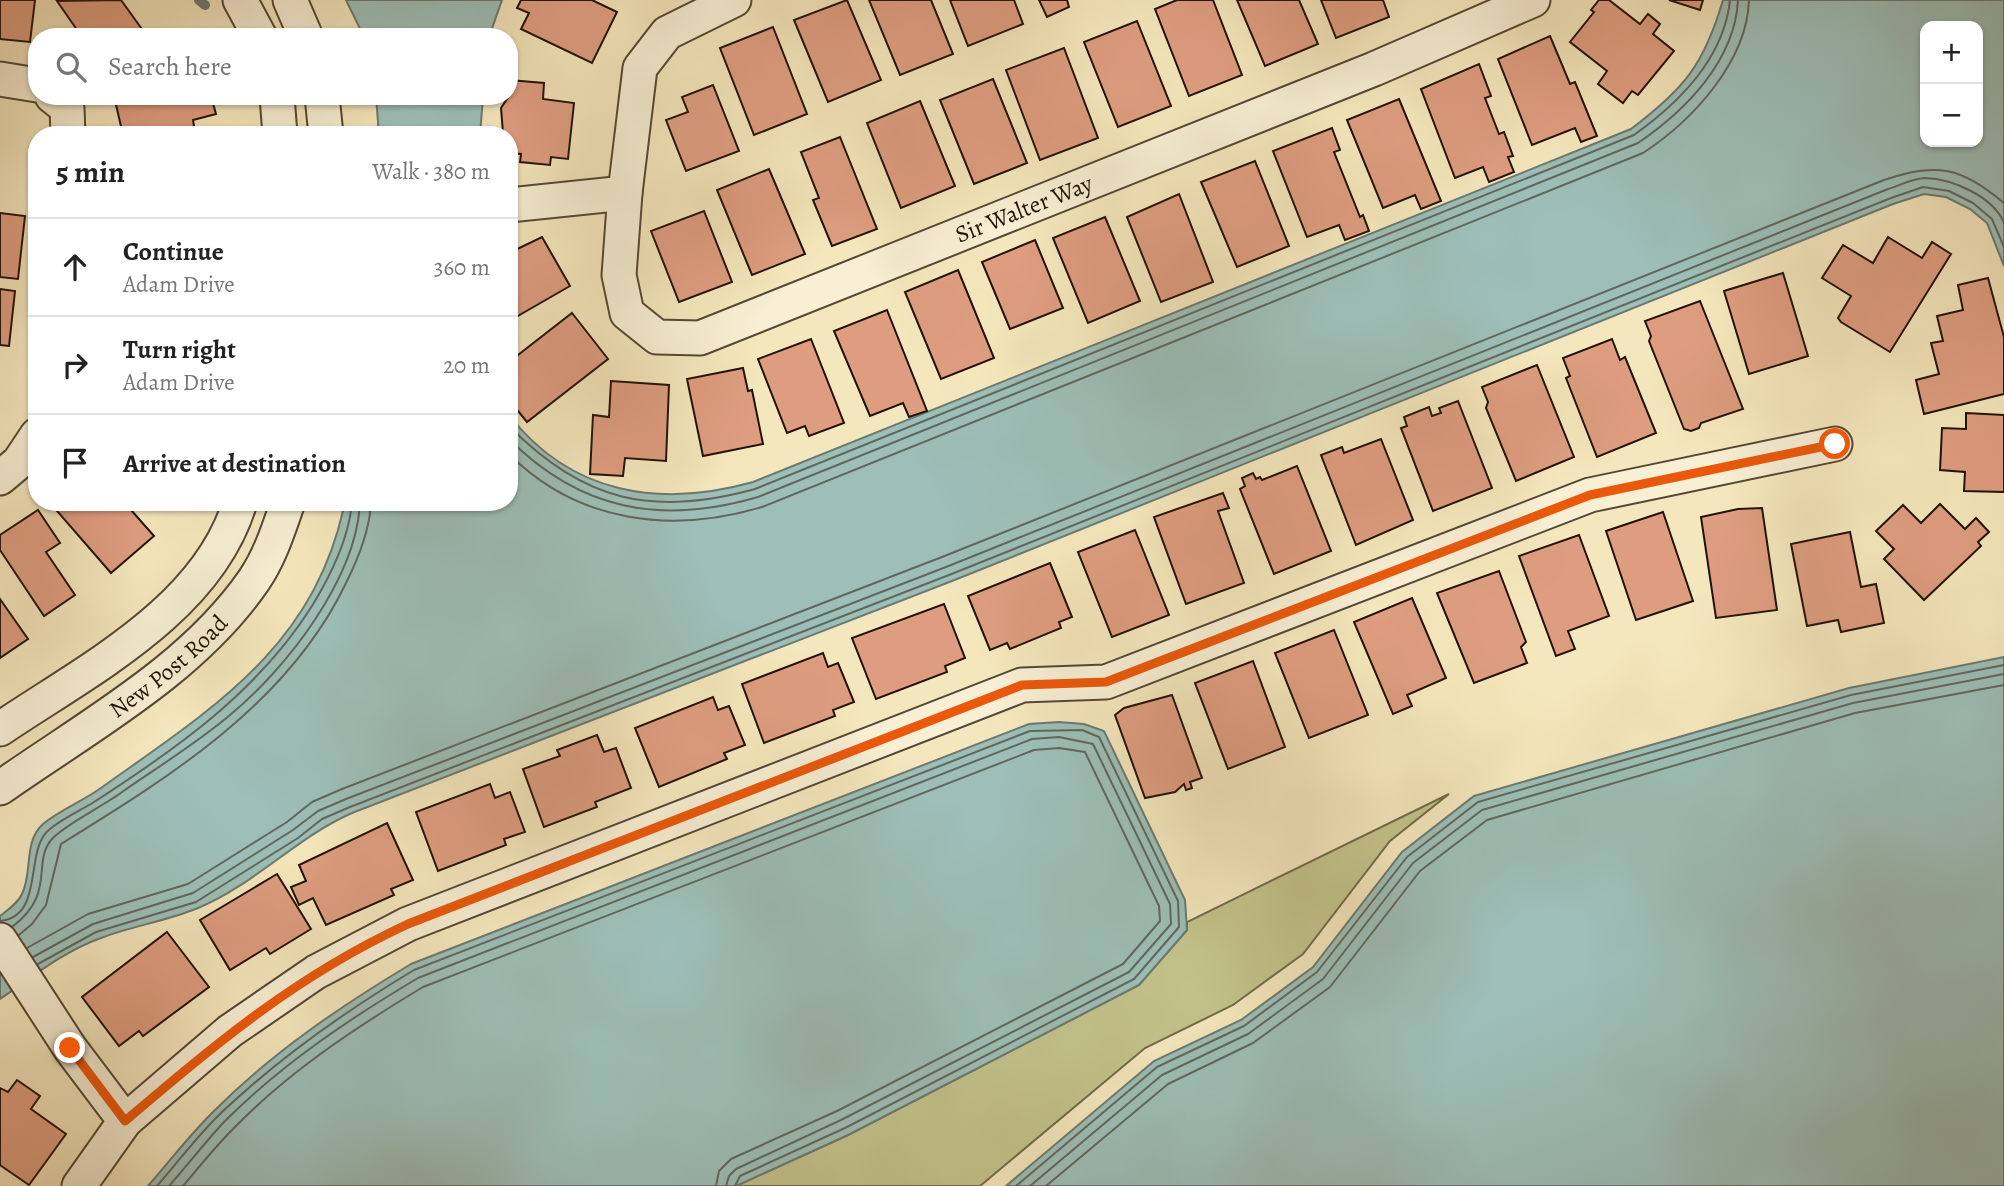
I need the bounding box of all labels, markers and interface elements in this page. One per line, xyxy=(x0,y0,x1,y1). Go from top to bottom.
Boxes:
map controls xyxy=(1920,21,1983,147)
button: + xyxy=(1920,21,1983,84)
search box xyxy=(28,28,518,105)
icon: search xyxy=(52,48,90,86)
text: Search here xyxy=(108,49,232,84)
button: − xyxy=(1920,84,1983,147)
text: 5 min xyxy=(56,152,125,192)
text: Walk · 380 m xyxy=(372,156,490,187)
street label: Sir Walter Way xyxy=(950,167,1098,251)
text: Continue xyxy=(123,234,224,269)
icon: ahead xyxy=(56,248,94,286)
text: 360 m xyxy=(434,252,490,283)
text: Adam Drive xyxy=(123,269,234,300)
text: Turn right xyxy=(123,332,236,367)
icon: right xyxy=(56,346,94,384)
text: 20 m xyxy=(443,350,490,381)
text: Adam Drive xyxy=(123,367,234,398)
route start xyxy=(1819,428,1850,459)
icon: arrive xyxy=(56,444,94,482)
text: Arrive at destination xyxy=(123,446,346,481)
street label: New Post Road xyxy=(103,608,235,725)
route end xyxy=(54,1032,85,1063)

